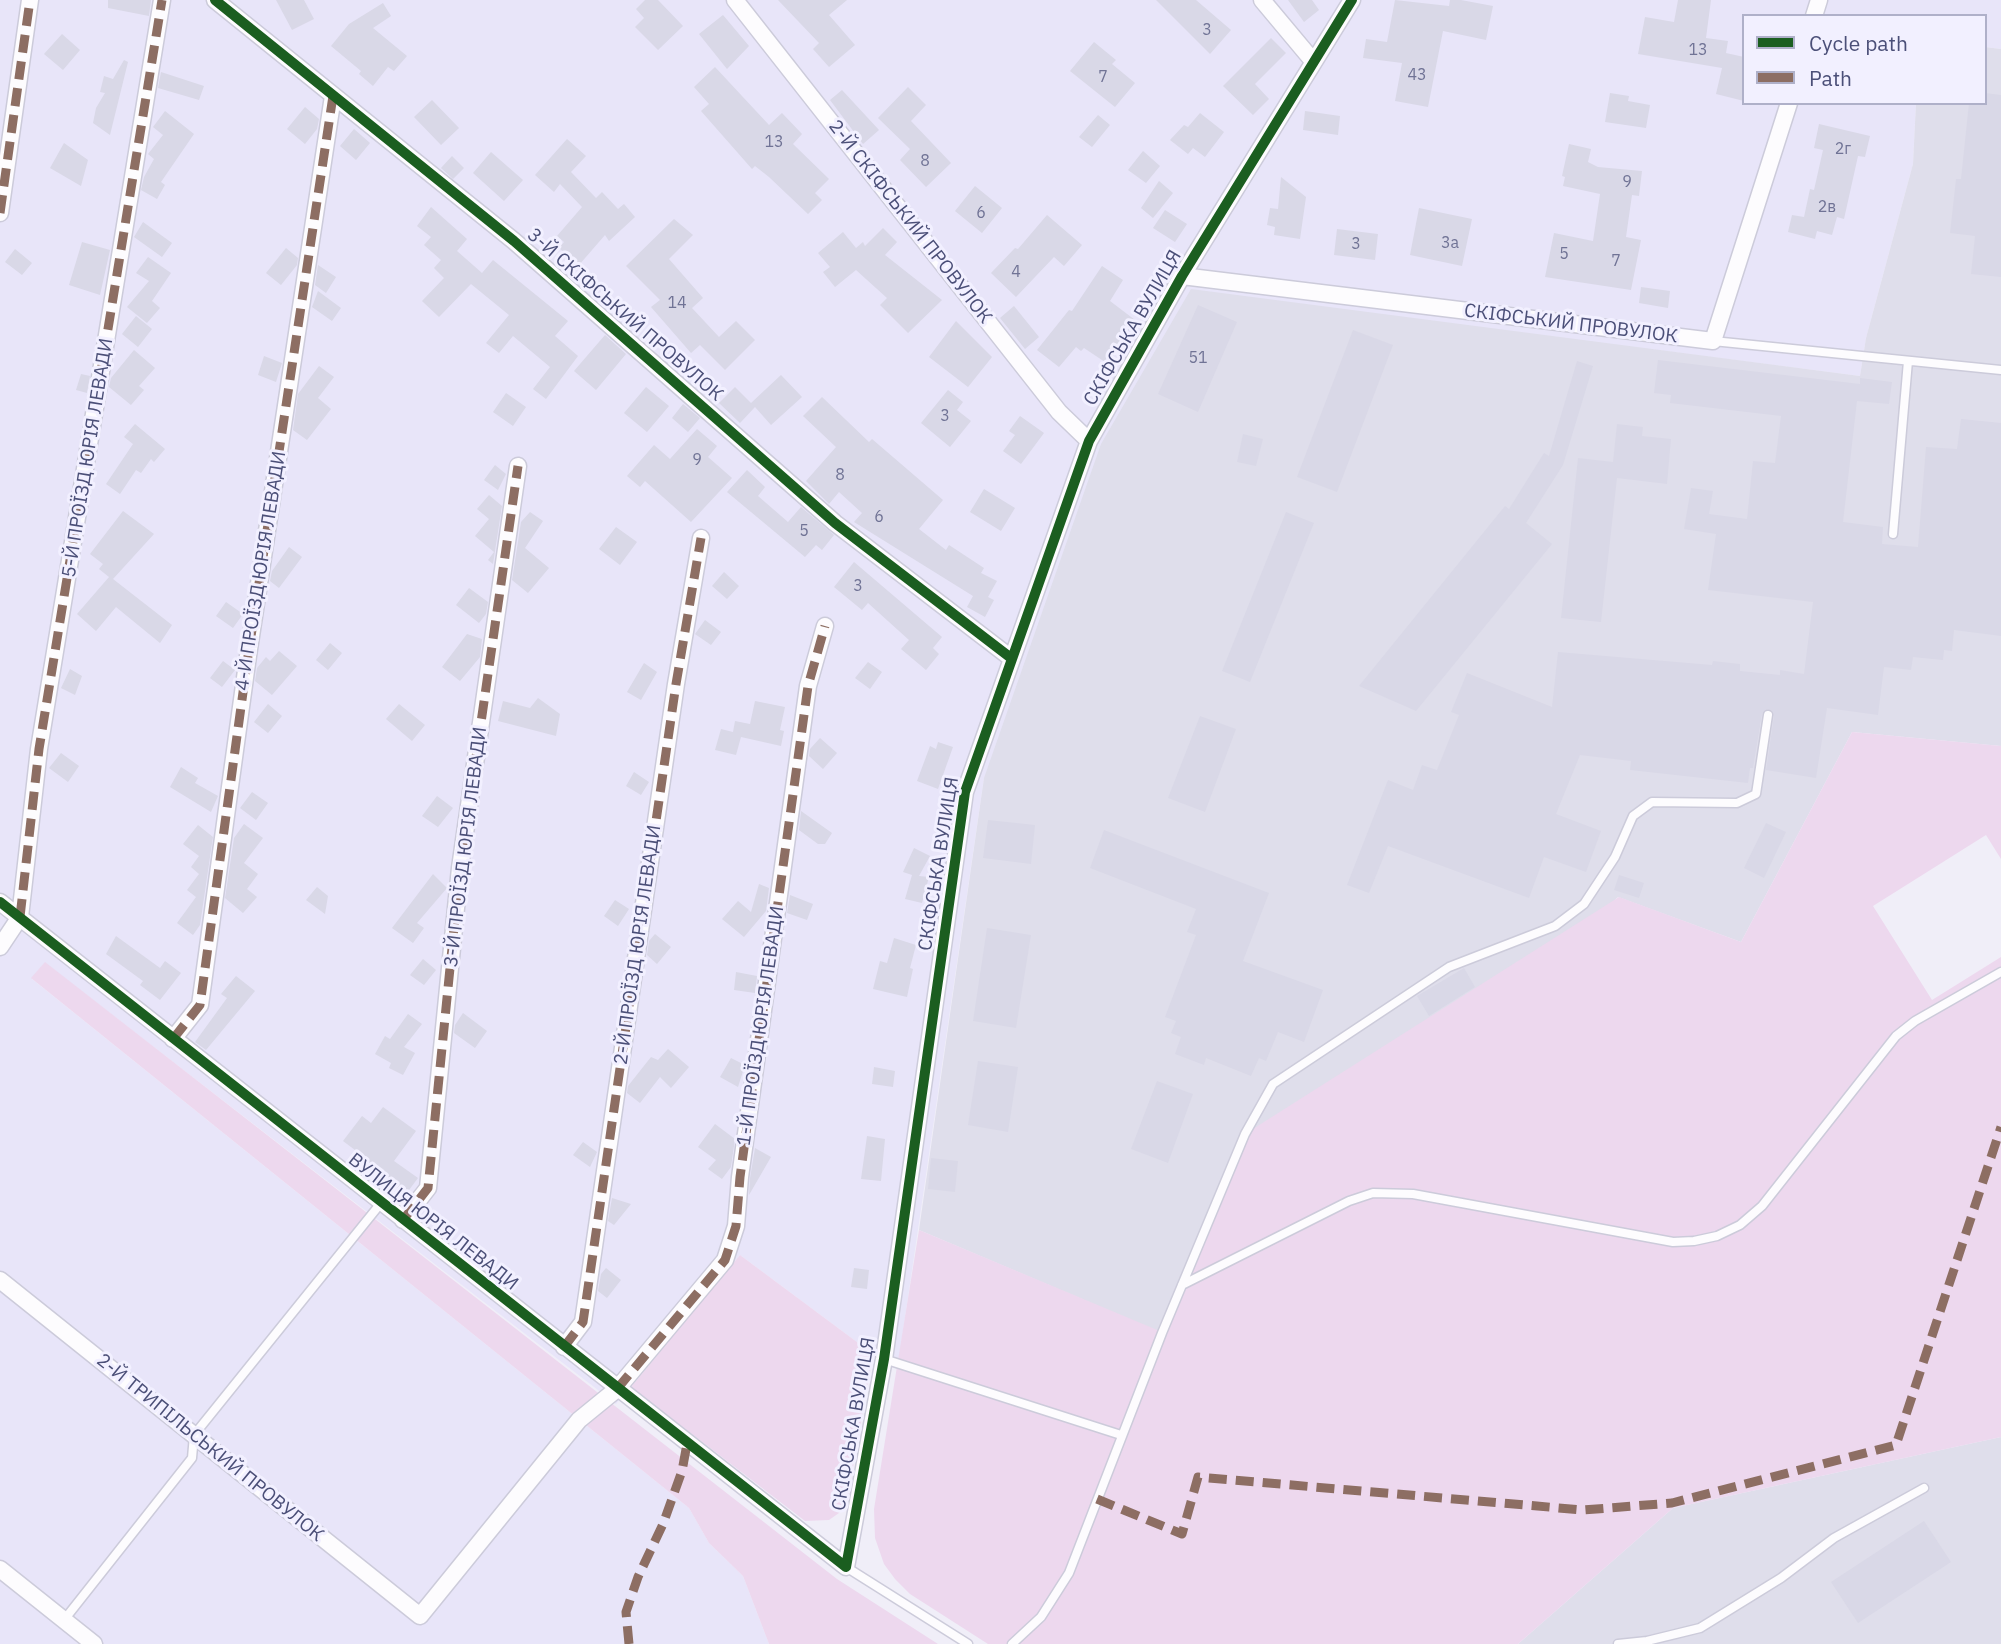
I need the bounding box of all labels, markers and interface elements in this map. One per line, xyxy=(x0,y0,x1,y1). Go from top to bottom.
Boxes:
legend xyxy=(1742,14,1987,105)
house number: 3 xyxy=(1202,20,1212,40)
text: Cycle path xyxy=(1809,29,1908,57)
house number: 13 xyxy=(1688,40,1708,60)
text: Path xyxy=(1809,64,1852,92)
house number: 43 xyxy=(1407,65,1427,85)
house number: 7 xyxy=(1098,67,1108,87)
street label: 2-Й СКІФСЬКИЙ ПРОВУЛОК xyxy=(823,116,997,328)
house number: 13 xyxy=(764,132,784,152)
house number: 2г xyxy=(1835,139,1851,159)
house number: 8 xyxy=(920,151,930,171)
house number: 9 xyxy=(1622,172,1632,192)
house number: 2в xyxy=(1818,197,1836,217)
house number: 6 xyxy=(976,203,986,223)
street label: 3-Й СКІФСЬКИЙ ПРОВУЛОК xyxy=(522,224,728,406)
house number: 3а xyxy=(1441,233,1459,253)
house number: 3 xyxy=(1351,234,1361,254)
house number: 5 xyxy=(1559,244,1569,264)
street label: СКІФСЬКА ВУЛИЦЯ xyxy=(1079,246,1187,410)
house number: 7 xyxy=(1611,251,1621,271)
house number: 4 xyxy=(1011,262,1021,282)
house number: 14 xyxy=(667,293,687,313)
street label: СКІФСЬКИЙ ПРОВУЛОК xyxy=(1463,300,1679,348)
street label: 5-Й ПРОЇЗД ЮРІЯ ЛЕВАДИ xyxy=(58,337,118,579)
house number: 51 xyxy=(1188,348,1208,368)
house number: 3 xyxy=(940,406,950,426)
street label: 4-Й ПРОЇЗД ЮРІЯ ЛЕВАДИ xyxy=(231,450,291,692)
house number: 9 xyxy=(692,450,702,470)
house number: 8 xyxy=(835,465,845,485)
house number: 6 xyxy=(874,507,884,527)
house number: 5 xyxy=(799,521,809,541)
house number: 3 xyxy=(853,576,863,596)
street label: 3-Й ПРОЇЗД ЮРІЯ ЛЕВАДИ xyxy=(440,726,492,968)
street label: СКІФСЬКА ВУЛИЦЯ xyxy=(914,775,964,953)
street label: 2-Й ПРОЇЗД ЮРІЯ ЛЕВАДИ xyxy=(610,824,666,1066)
street label: 1-Й ПРОЇЗД ЮРІЯ ЛЕВАДИ xyxy=(733,905,789,1147)
street label: ВУЛИЦЯ ЮРІЯ ЛЕВАДИ xyxy=(343,1149,523,1295)
street label: СКІФСЬКА ВУЛИЦЯ xyxy=(828,1336,880,1512)
street label: 2-Й ТРИПІЛЬСЬКИЙ ПРОВУЛОК xyxy=(92,1349,328,1547)

